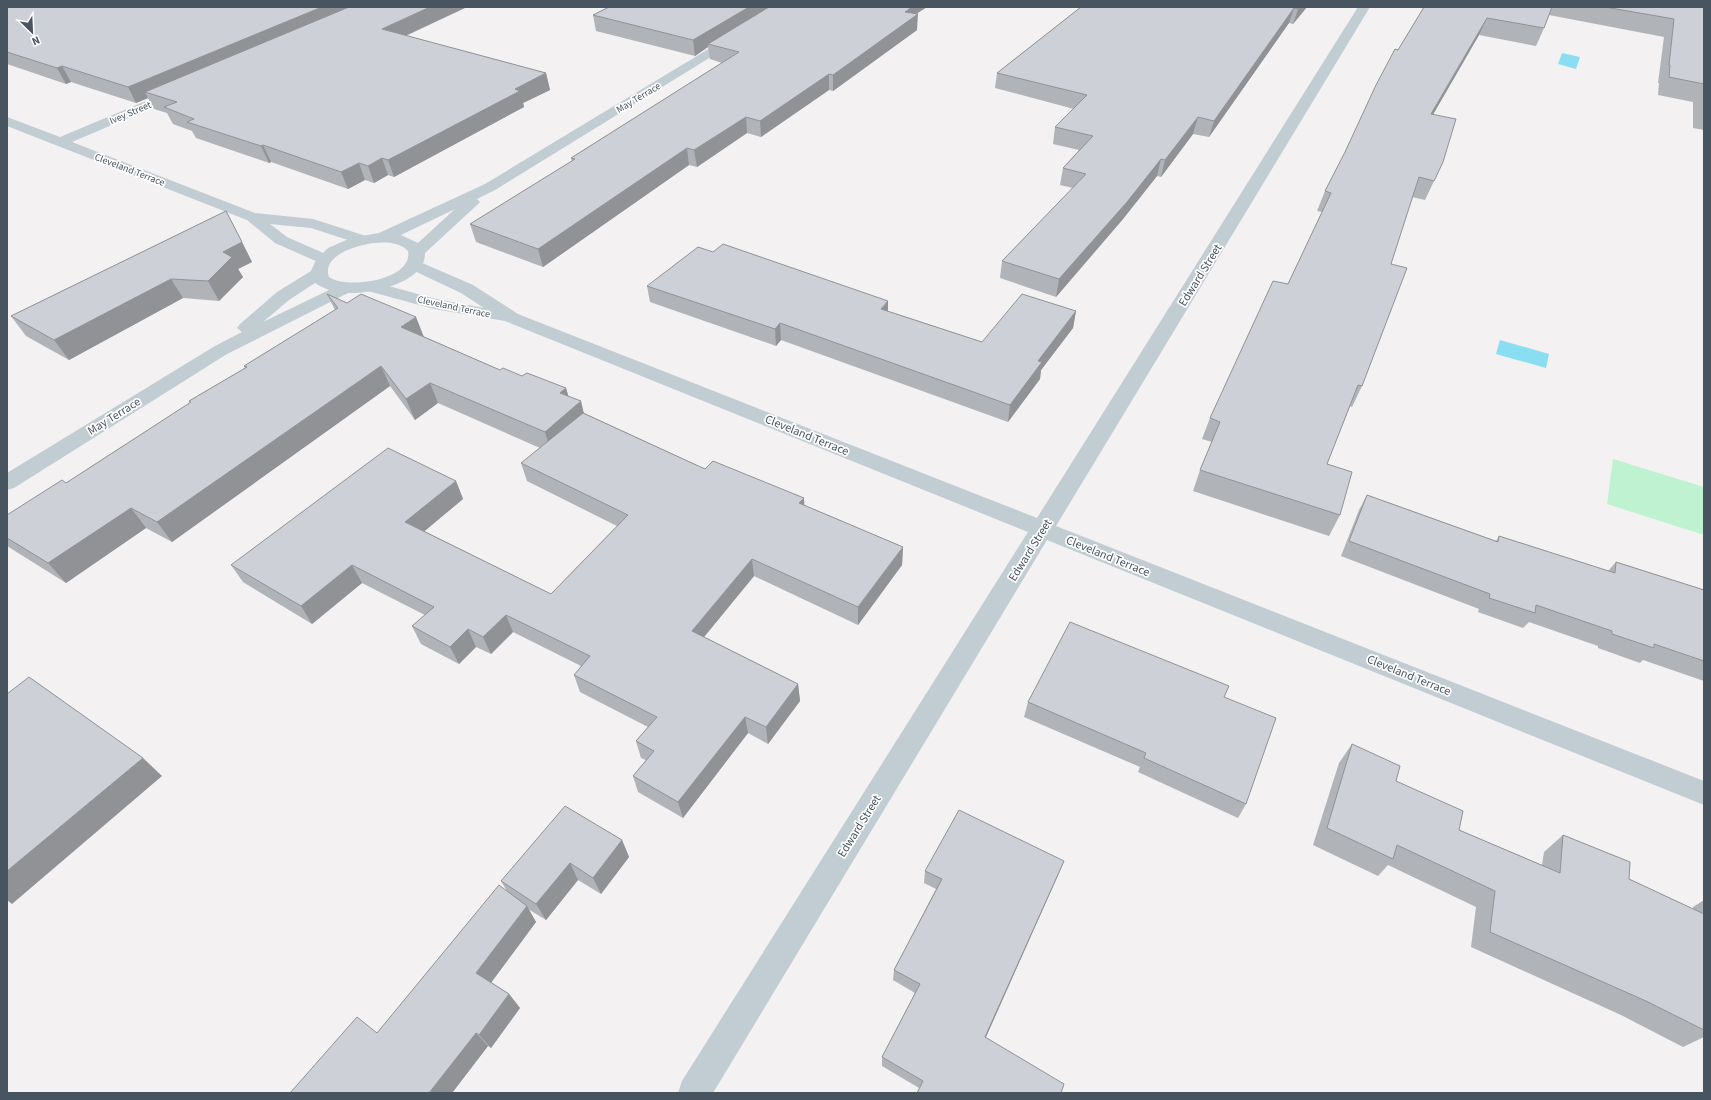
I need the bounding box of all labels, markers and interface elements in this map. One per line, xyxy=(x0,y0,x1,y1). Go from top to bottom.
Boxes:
north arrow xyxy=(12,12,52,52)
text: N xyxy=(29,32,42,49)
street label: May Terrace xyxy=(614,79,663,117)
street label: Ivey Street xyxy=(107,98,154,128)
street label: Cleveland Terrace xyxy=(93,150,167,190)
street label: Edward Street xyxy=(1175,241,1226,310)
street label: Cleveland Terrace xyxy=(416,292,492,322)
street label: May Terrace xyxy=(84,393,144,439)
street label: Cleveland Terrace xyxy=(762,411,851,460)
street label: Edward Street xyxy=(1005,516,1056,585)
street label: Cleveland Terrace xyxy=(1063,532,1152,581)
street label: Cleveland Terrace xyxy=(1364,651,1453,700)
street label: Edward Street xyxy=(834,792,885,861)

